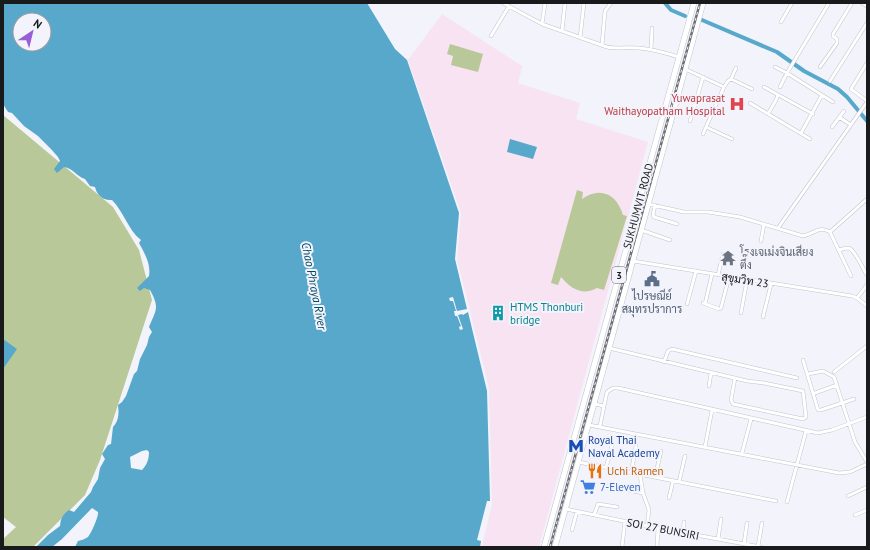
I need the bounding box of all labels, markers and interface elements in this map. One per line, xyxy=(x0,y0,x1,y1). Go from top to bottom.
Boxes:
north arrow xyxy=(12,12,52,52)
text: N xyxy=(31,16,45,32)
place label: Yuwaprasat Waithayopatham Hospital xyxy=(604,91,726,118)
hospital icon: Yuwaprasat Waithayopatham Hospital xyxy=(728,95,746,113)
street label: SUKHUMVIT ROAD xyxy=(620,162,656,250)
water label: Chao Phraya River xyxy=(299,241,331,332)
place label: โรงเจเม่งจินเสียง ตึ๊ง xyxy=(739,244,813,272)
temple icon: โรงเจเม่งจินเสียง ตึ๊ง xyxy=(719,249,737,267)
road number: 3 xyxy=(612,267,626,283)
street label: สุขุมวิท 23 xyxy=(720,269,770,293)
public building icon: ไปรษณีย์ สมุทรปราการ xyxy=(643,270,661,288)
place label: ไปรษณีย์ สมุทรปราการ xyxy=(622,288,682,318)
place label: HTMS Thonburi bridge xyxy=(510,300,583,327)
building icon: HTMS Thonburi bridge xyxy=(489,304,507,322)
place label: Royal Thai Naval Academy xyxy=(588,433,661,460)
metro station icon: Royal Thai Naval Academy xyxy=(567,437,585,455)
restaurant icon: Uchi Ramen xyxy=(586,462,604,480)
place label: Uchi Ramen xyxy=(607,464,663,478)
supermarket icon: 7-Eleven xyxy=(579,478,597,496)
place label: 7-Eleven xyxy=(600,480,641,494)
street label: SOI 27 BUNSIRI xyxy=(626,515,700,543)

